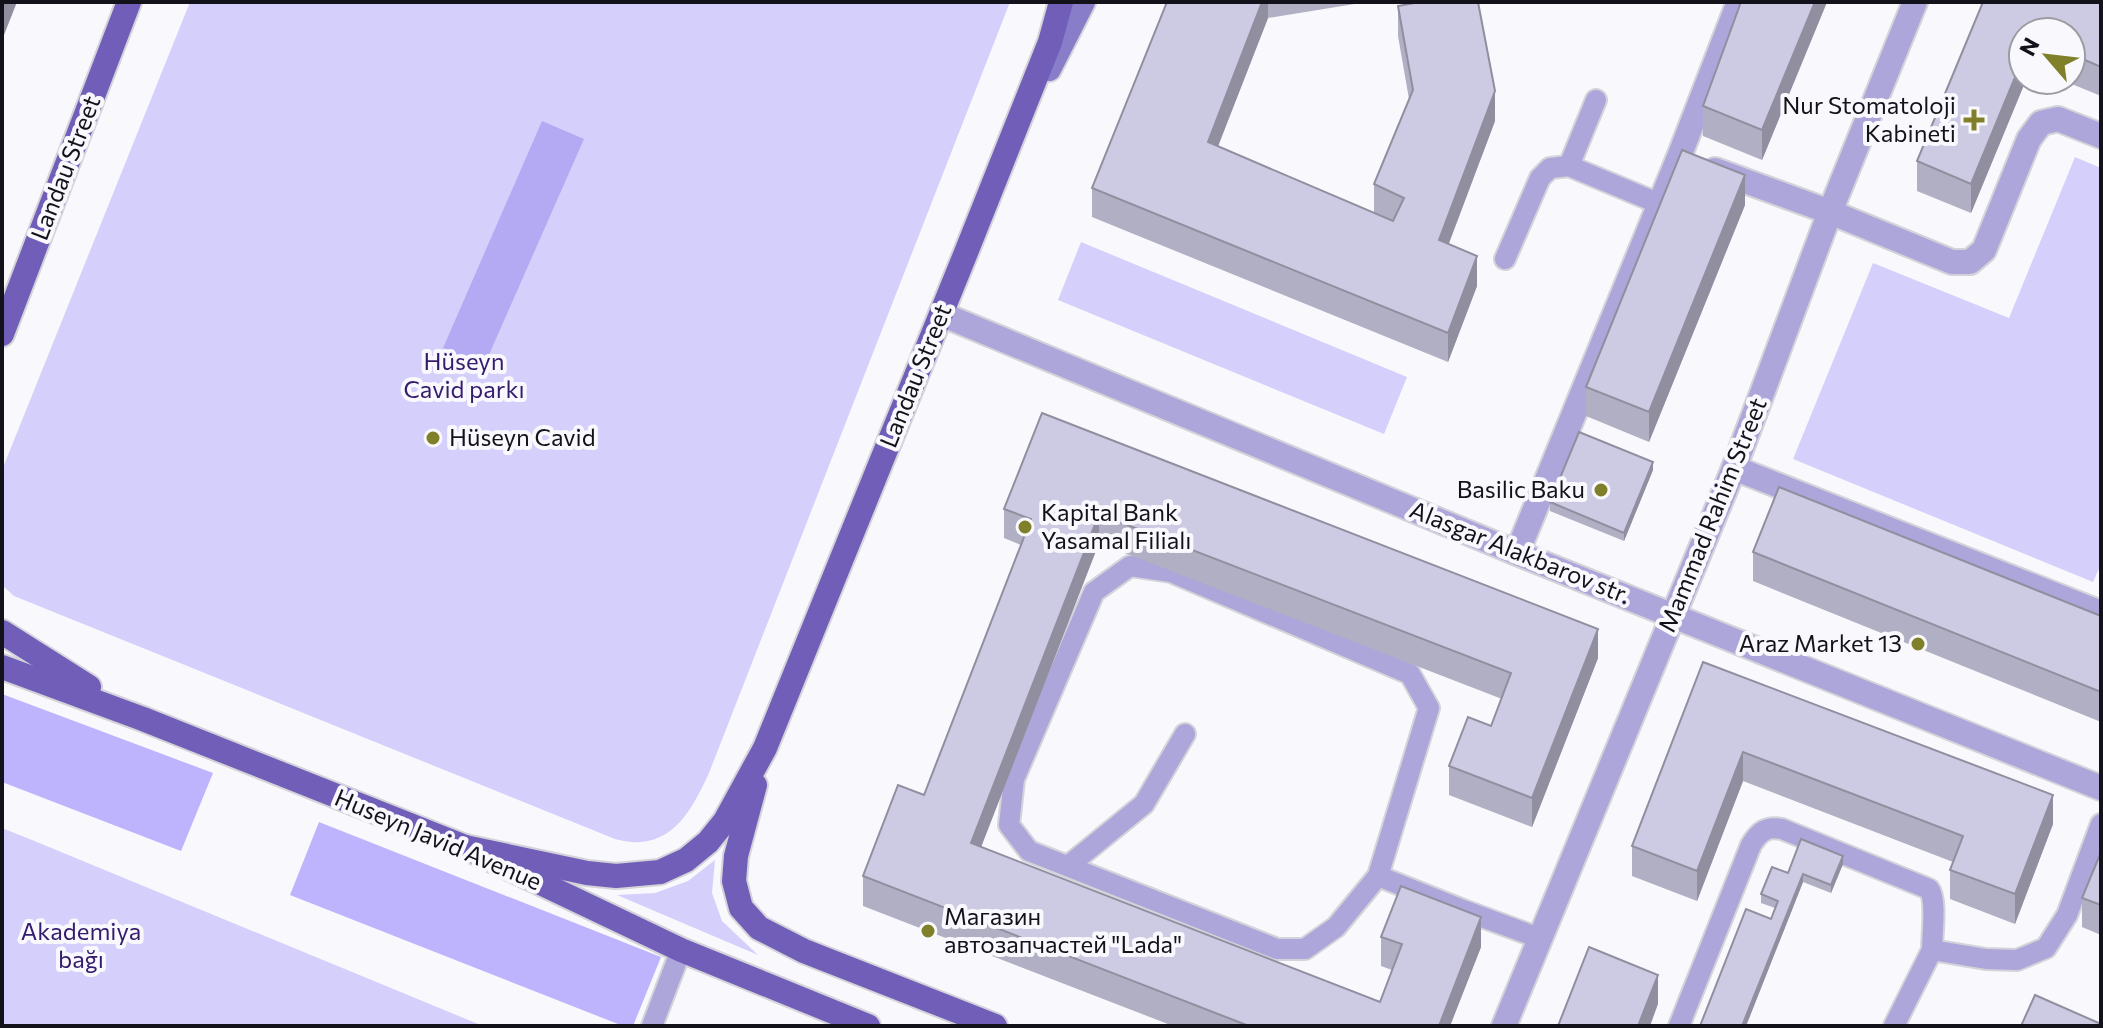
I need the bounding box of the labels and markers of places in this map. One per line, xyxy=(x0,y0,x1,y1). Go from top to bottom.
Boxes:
place label: Nur Stomatoloji Kabineti xyxy=(1782,90,1956,147)
marker: Nur Stomatoloji Kabineti xyxy=(1963,109,1985,131)
place label: Hüseyn Cavid xyxy=(449,422,596,451)
marker: Hüseyn Cavid xyxy=(424,429,442,447)
place label: Basilic Baku xyxy=(1457,474,1585,503)
marker: Basilic Baku xyxy=(1592,481,1610,499)
place label: Kapital Bank Yasamal Filialı xyxy=(1041,497,1191,554)
marker: Kapital Bank Yasamal Filialı xyxy=(1016,518,1034,536)
place label: Araz Market 13 xyxy=(1739,628,1902,657)
marker: Araz Market 13 xyxy=(1909,635,1927,653)
place label: Магазин автозапчастей "Lada" xyxy=(944,901,1182,958)
marker: Магазин автозапчастей "Lada" xyxy=(919,922,937,940)

